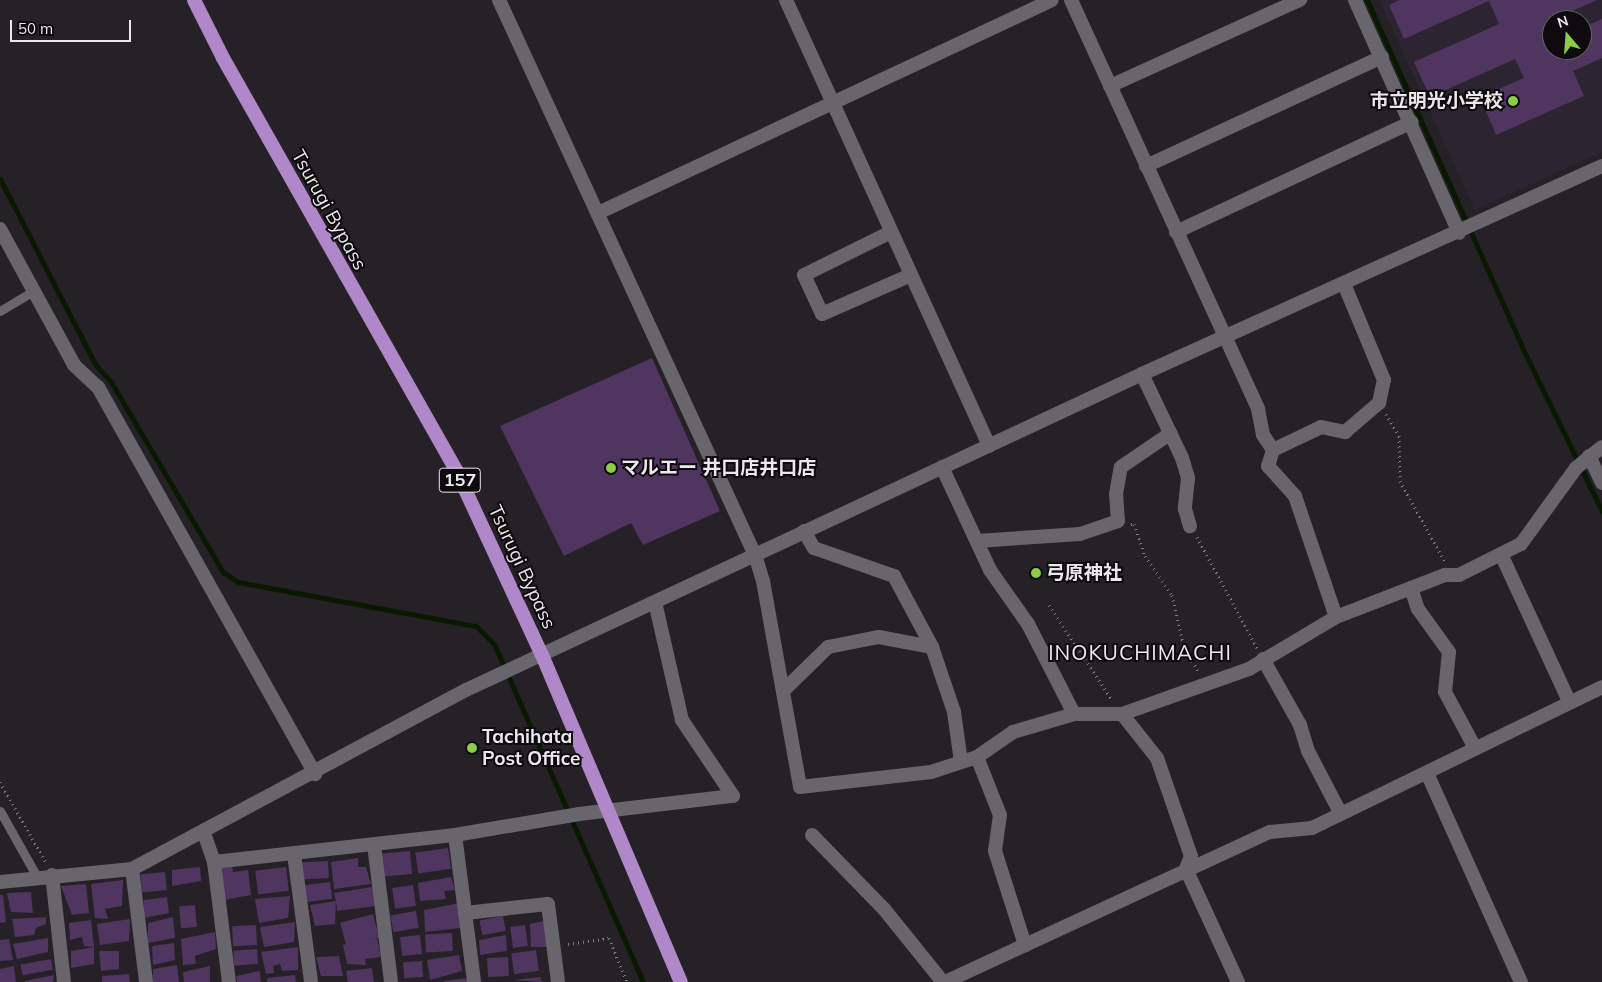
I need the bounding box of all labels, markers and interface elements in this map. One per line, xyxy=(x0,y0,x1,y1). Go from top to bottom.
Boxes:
scale bar xyxy=(12,10,134,42)
north arrow xyxy=(1542,10,1592,60)
text: N xyxy=(1555,11,1570,32)
text: 50 m xyxy=(18,19,53,38)
place label: 市立明光小学校 xyxy=(1370,90,1503,112)
marker: 市立明光小学校 xyxy=(1507,95,1519,107)
street label: Tsurugi Bypass xyxy=(287,146,371,274)
place label: マルエー 井口店井口店 xyxy=(621,457,816,479)
marker: マルエー 井口店井口店 xyxy=(605,462,617,474)
road number: 157 xyxy=(439,464,481,496)
street label: Tsurugi Bypass xyxy=(483,502,561,632)
place label: 弓原神社 xyxy=(1046,562,1122,584)
marker: 弓原神社 xyxy=(1030,567,1042,579)
district label: INOKUCHIMACHI xyxy=(1047,639,1233,665)
place label: Tachihata Post Office xyxy=(482,726,580,770)
marker: Tachihata Post Office xyxy=(466,742,478,754)

